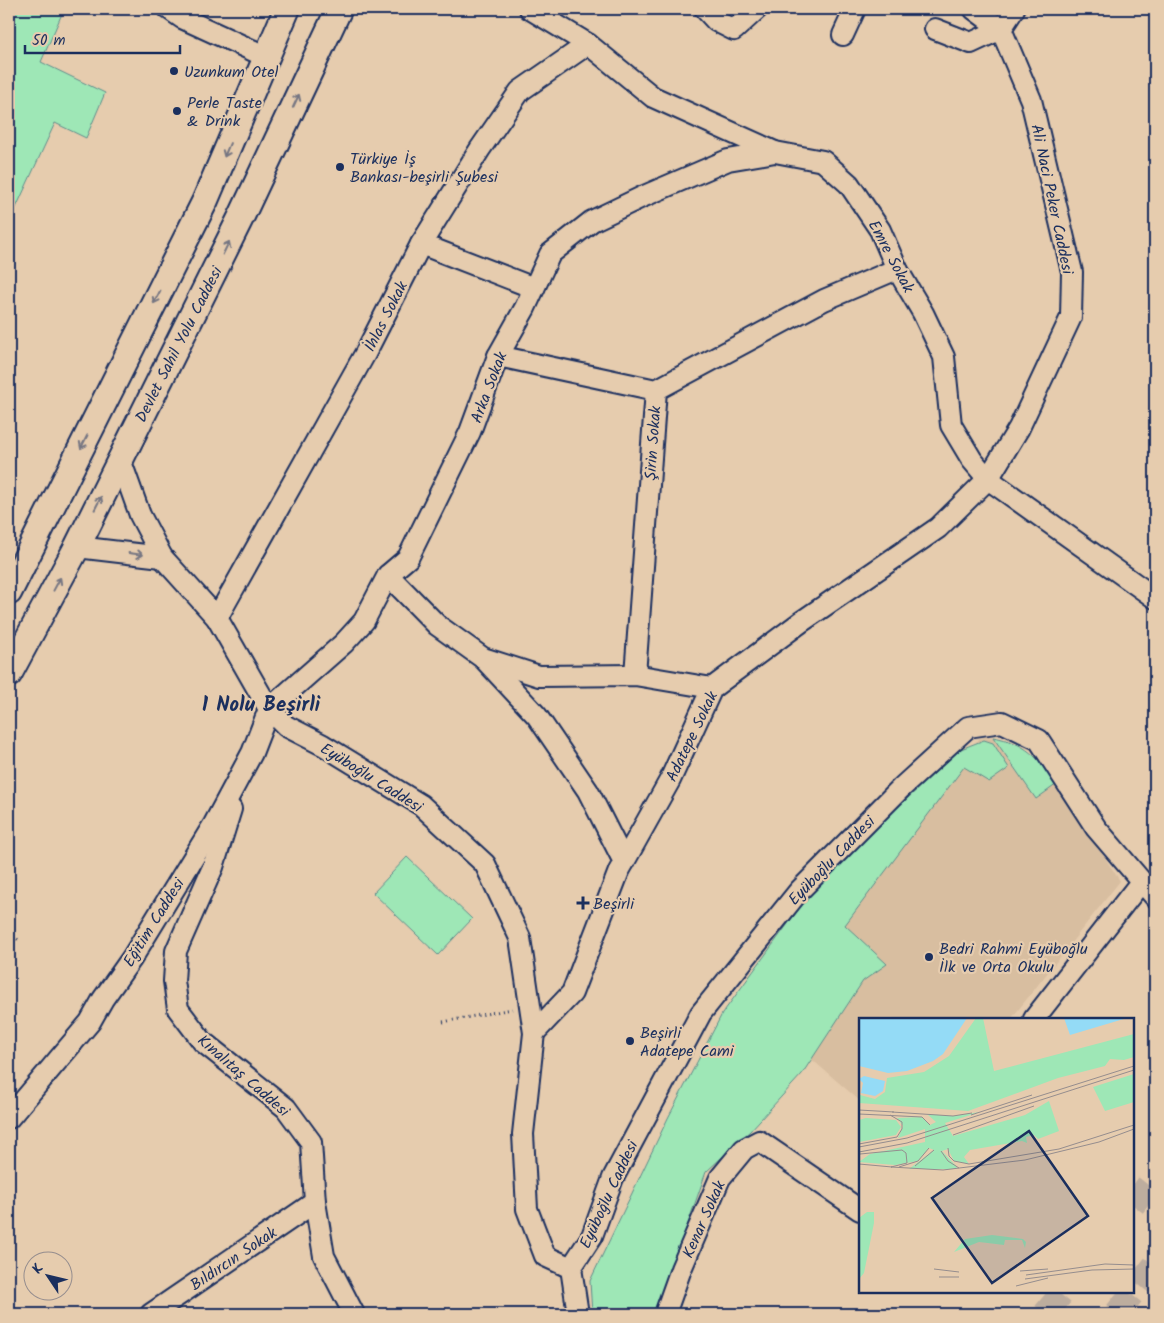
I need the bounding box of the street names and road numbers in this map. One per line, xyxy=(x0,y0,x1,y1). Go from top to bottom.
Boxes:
street label: Ali Naci Peker Caddesi xyxy=(1023,122,1080,278)
street label: Emre Sokak xyxy=(861,216,921,298)
street label: Devlet Sahil Yolu Caddesi xyxy=(129,261,230,427)
street label: İhlas Sokak xyxy=(358,277,415,356)
street label: Arka Sokak xyxy=(464,348,515,427)
street label: Şirin Sokak xyxy=(638,404,669,481)
street label: Adatepe Sokak xyxy=(660,687,725,786)
street label: Eyüboğlu Caddesi xyxy=(315,737,428,820)
street label: Eyüboğlu Caddesi xyxy=(783,810,882,912)
street label: Eğitim Caddesi xyxy=(117,872,192,972)
street label: Kınalıtaş Caddesi xyxy=(191,1029,296,1124)
street label: Eyüboğlu Caddesi xyxy=(573,1135,646,1253)
street label: Kenar Sokak xyxy=(676,1176,733,1262)
street label: Bıldırcın Sokak xyxy=(185,1221,283,1298)

